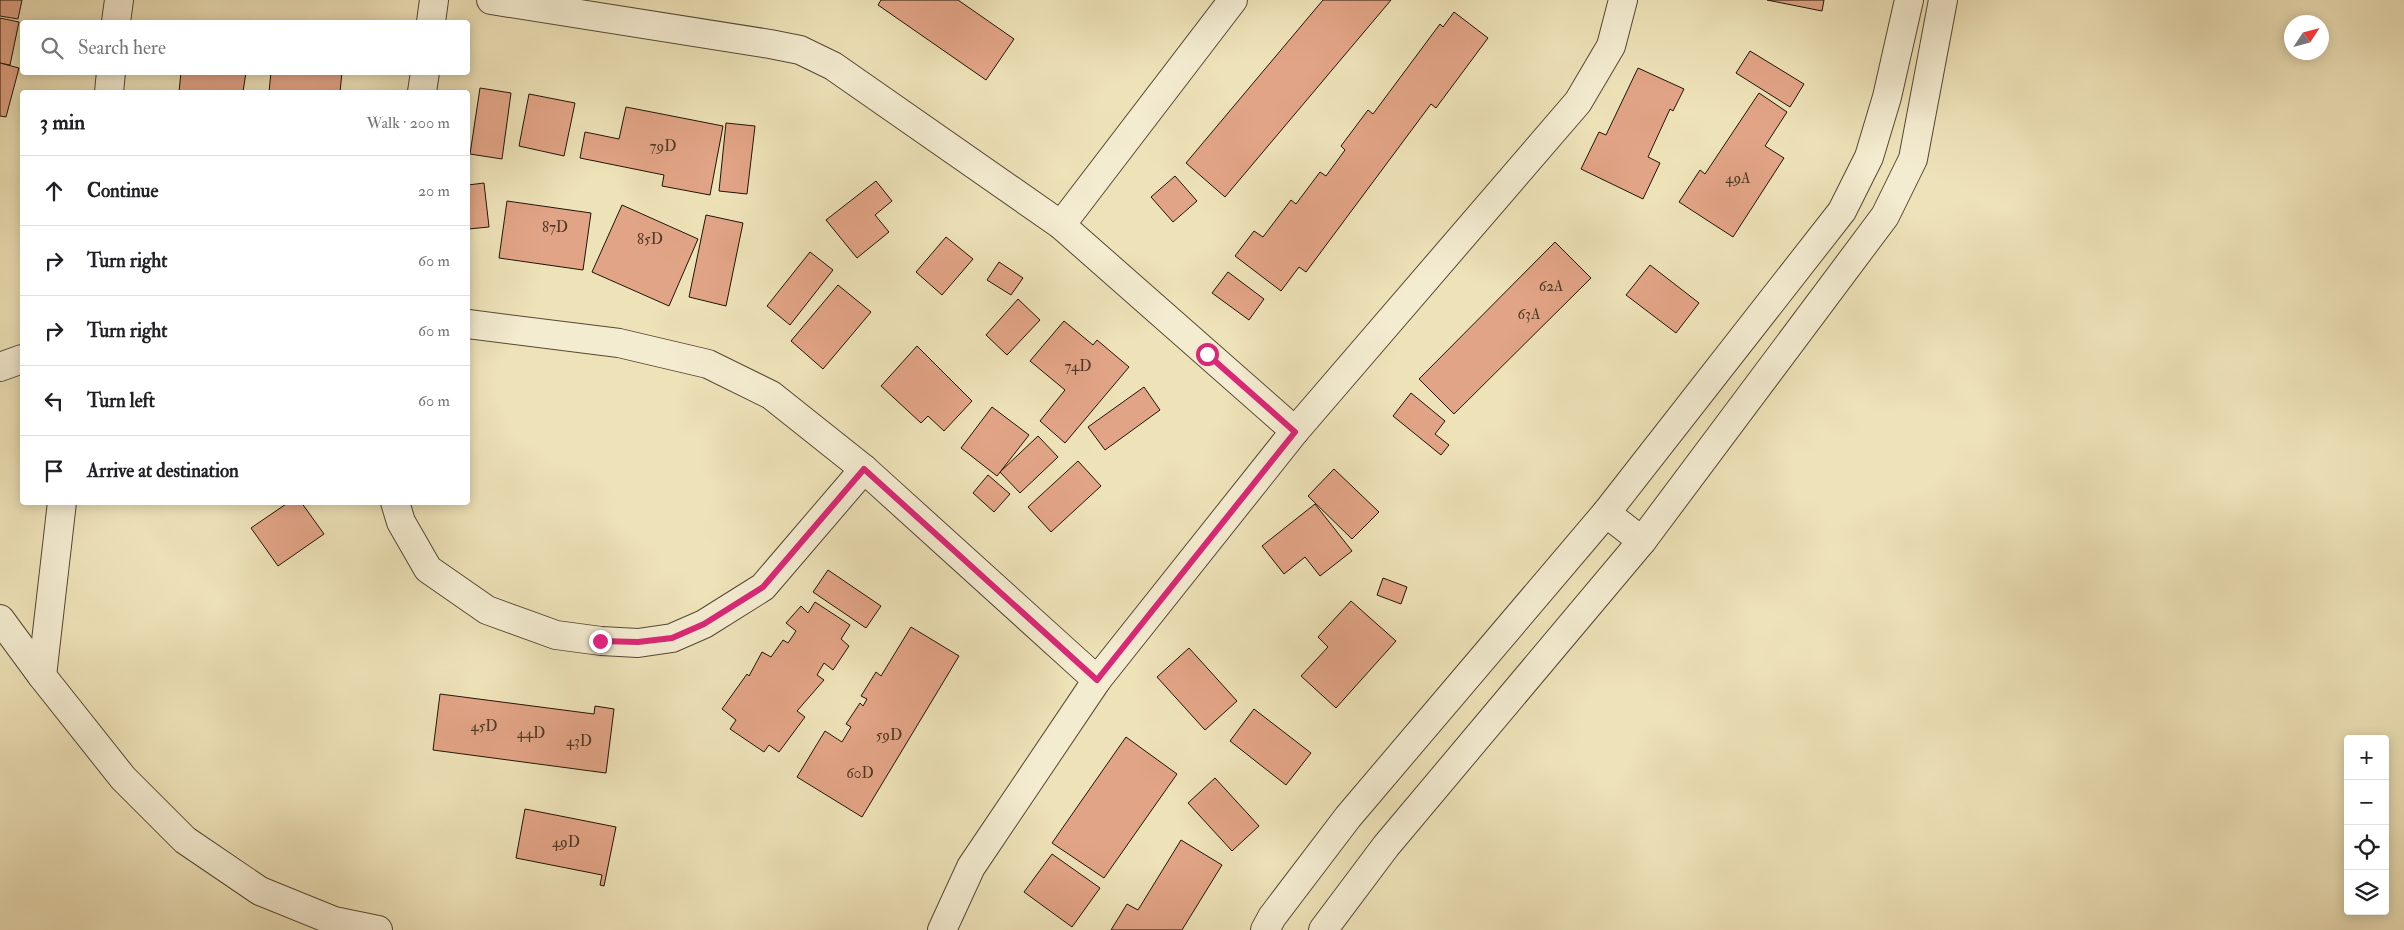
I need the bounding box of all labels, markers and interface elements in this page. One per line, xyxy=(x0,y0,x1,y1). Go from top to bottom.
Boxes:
north arrow xyxy=(2284,15,2329,60)
search box xyxy=(20,20,470,75)
icon: search xyxy=(38,34,66,62)
text: Search here xyxy=(78,36,166,60)
text: 3 min xyxy=(40,109,85,136)
text: Walk · 200 m xyxy=(367,113,450,133)
house number: 79D xyxy=(650,137,676,156)
house number: 49A xyxy=(1725,169,1751,188)
icon: ahead xyxy=(40,177,68,205)
text: Continue xyxy=(87,179,158,203)
text: 20 m xyxy=(418,181,450,201)
house number: 87D xyxy=(542,218,568,237)
house number: 85D xyxy=(637,230,663,249)
icon: right xyxy=(40,247,68,275)
text: Turn right xyxy=(87,249,167,273)
text: 60 m xyxy=(418,251,450,271)
house number: 62A xyxy=(1539,277,1564,296)
house number: 63A xyxy=(1518,305,1541,324)
icon: right xyxy=(40,317,68,345)
text: Turn right xyxy=(87,319,167,343)
text: 60 m xyxy=(418,321,450,341)
route start xyxy=(1196,343,1219,366)
house number: 74D xyxy=(1065,357,1091,376)
icon: left xyxy=(40,387,68,415)
text: Turn left xyxy=(87,389,155,413)
text: 60 m xyxy=(418,391,450,411)
icon: arrive xyxy=(40,457,68,485)
text: Arrive at destination xyxy=(87,459,239,483)
route end xyxy=(589,630,612,653)
house number: 45D xyxy=(471,717,497,736)
house number: 44D xyxy=(517,724,545,743)
house number: 59D xyxy=(876,726,902,745)
house number: 43D xyxy=(566,732,592,751)
map controls xyxy=(2344,735,2389,915)
button: + xyxy=(2344,735,2389,780)
house number: 60D xyxy=(846,764,874,783)
button: − xyxy=(2344,780,2389,825)
button: locate xyxy=(2344,825,2389,870)
house number: 49D xyxy=(552,833,580,852)
button: layers xyxy=(2344,870,2389,915)

